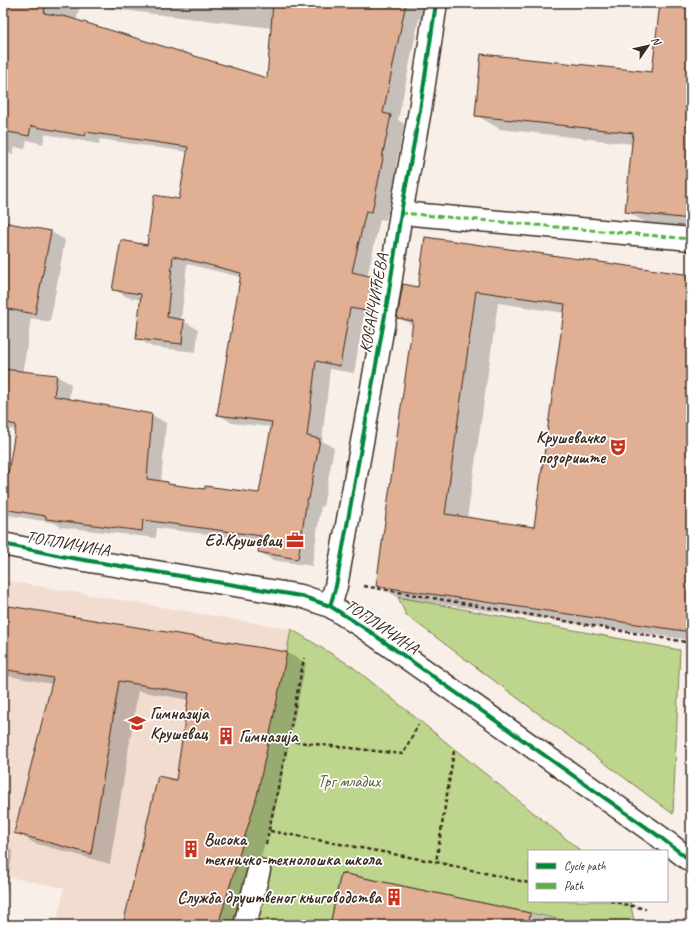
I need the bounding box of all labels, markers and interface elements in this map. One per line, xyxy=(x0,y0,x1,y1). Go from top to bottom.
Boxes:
north arrow xyxy=(628,26,668,66)
text: N xyxy=(649,34,665,49)
street label: КОСАНЧИЋЕВА xyxy=(354,251,393,354)
place label: Крушевачко позориште xyxy=(536,427,607,469)
theatre icon: Крушевачко позориште xyxy=(608,437,628,457)
street label: ТОПЛИЧИНА xyxy=(25,526,113,561)
place label: Ед.Крушевац xyxy=(205,530,282,551)
office icon: Ед.Крушевац xyxy=(285,530,305,550)
street label: ТОПЛИЧИНА xyxy=(341,594,424,660)
place label: Гимназија Крушевац xyxy=(150,703,210,744)
school or university icon: Гимназија Крушевац xyxy=(127,713,147,733)
building icon: Гимназија xyxy=(216,726,236,746)
place label: Гимназија xyxy=(239,726,299,747)
park label: Трг младих xyxy=(318,771,382,792)
place label: Висока техничко-технолошка школа xyxy=(204,829,383,870)
building icon: Висока техничко-технолошка школа xyxy=(181,839,201,859)
legend xyxy=(528,850,668,902)
text: Cycle path xyxy=(564,858,606,874)
text: Path xyxy=(564,878,584,894)
place label: Служба друштвеног књиговодства xyxy=(177,887,382,908)
building icon: Служба друштвеног књиговодства xyxy=(384,887,404,907)

